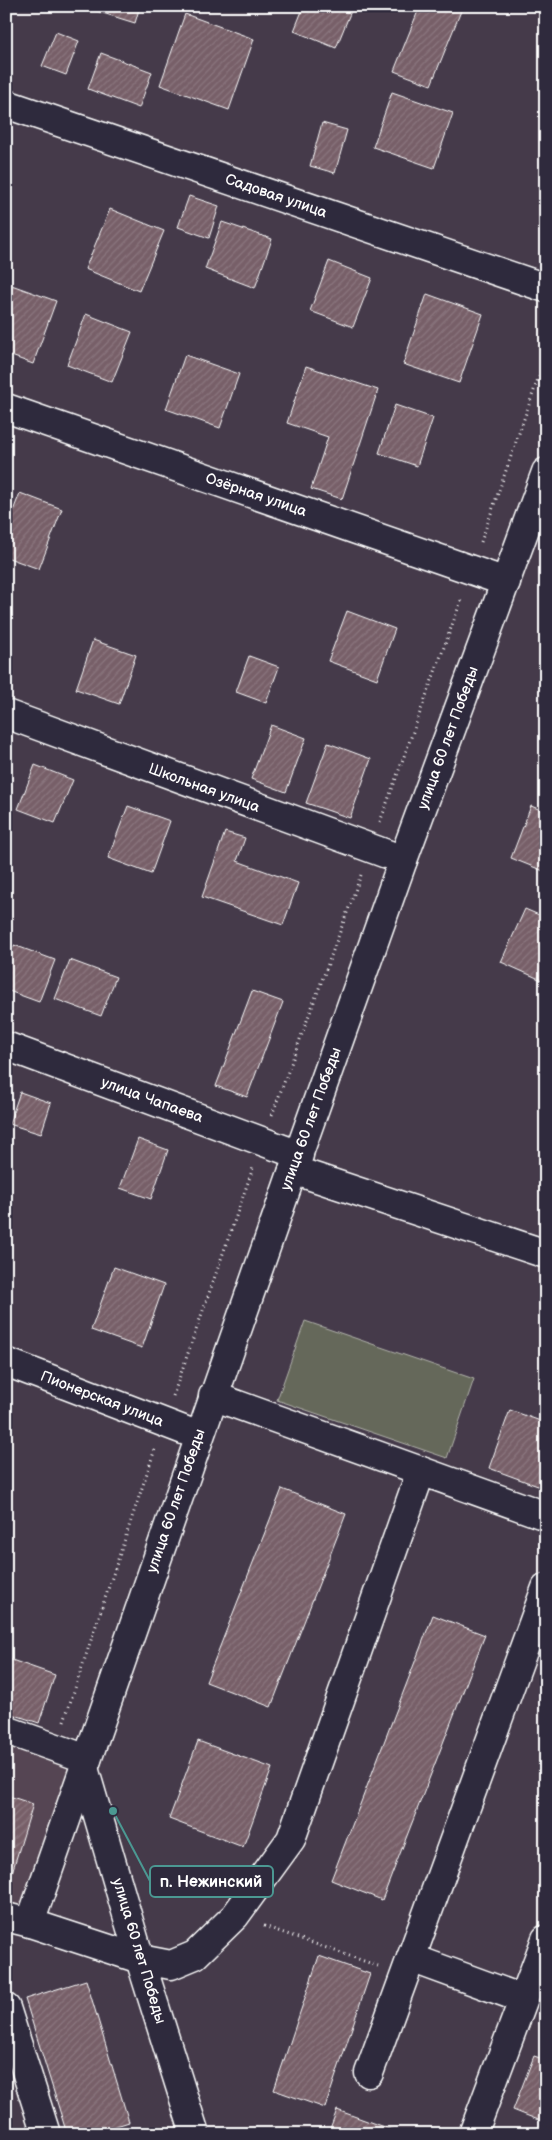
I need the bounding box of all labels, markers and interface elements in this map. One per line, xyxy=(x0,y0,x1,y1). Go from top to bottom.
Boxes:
street label: Садовая улица xyxy=(223,170,330,222)
street label: Озёрная улица xyxy=(203,469,309,521)
street label: улица 60 лет Победы xyxy=(413,664,483,812)
street label: Школьная улица xyxy=(146,759,262,817)
street label: улица 60 лет Победы xyxy=(276,1045,346,1193)
street label: улица Чапаева xyxy=(98,1073,206,1127)
street label: Пионерская улица xyxy=(38,1367,166,1431)
street label: улица 60 лет Победы xyxy=(142,1426,210,1576)
callout: п. Нежинский xyxy=(150,1866,273,1897)
text: п. Нежинский xyxy=(160,1873,262,1892)
street label: улица 60 лет Победы xyxy=(108,1876,170,2026)

